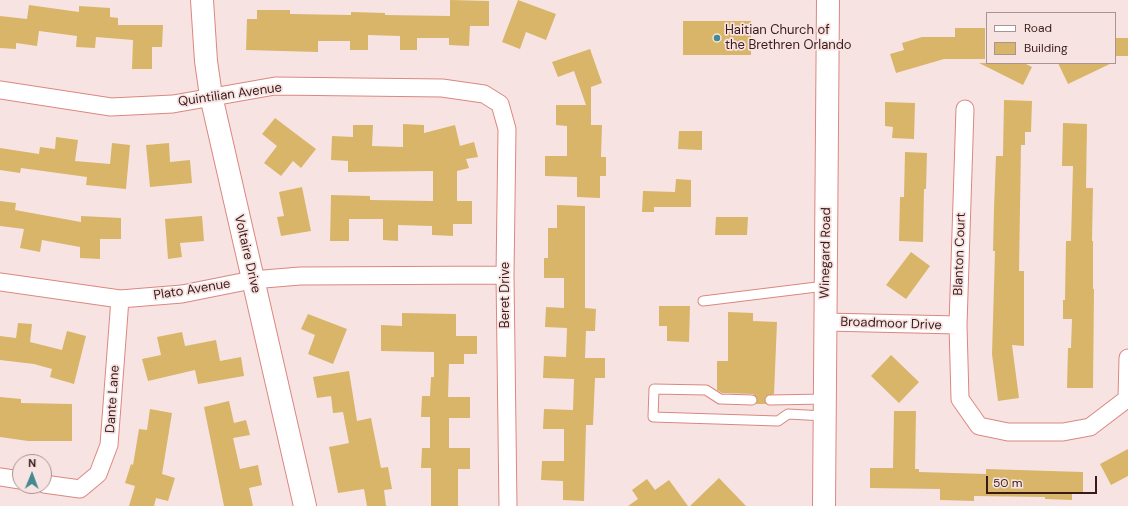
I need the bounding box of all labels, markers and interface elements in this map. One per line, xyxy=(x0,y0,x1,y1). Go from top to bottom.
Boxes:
legend xyxy=(986,12,1116,64)
text: Road xyxy=(1024,20,1052,36)
place label: Haitian Church of the Brethren Orlando xyxy=(725,23,852,54)
marker: Haitian Church of the Brethren Orlando xyxy=(712,33,722,43)
text: Building xyxy=(1024,40,1068,56)
street label: Quintilian Avenue xyxy=(177,80,283,110)
street label: Winegard Road xyxy=(817,207,835,299)
street label: Blanton Court xyxy=(951,212,969,296)
street label: Voltaire Drive xyxy=(230,213,264,295)
street label: Beret Drive xyxy=(498,262,514,328)
street label: Plato Avenue xyxy=(152,276,232,304)
street label: Broadmoor Drive xyxy=(840,314,942,334)
street label: Dante Lane xyxy=(103,365,123,433)
north arrow xyxy=(12,454,52,494)
text: N xyxy=(28,456,36,470)
scale bar xyxy=(988,468,1099,494)
text: 50 m xyxy=(993,475,1022,491)

